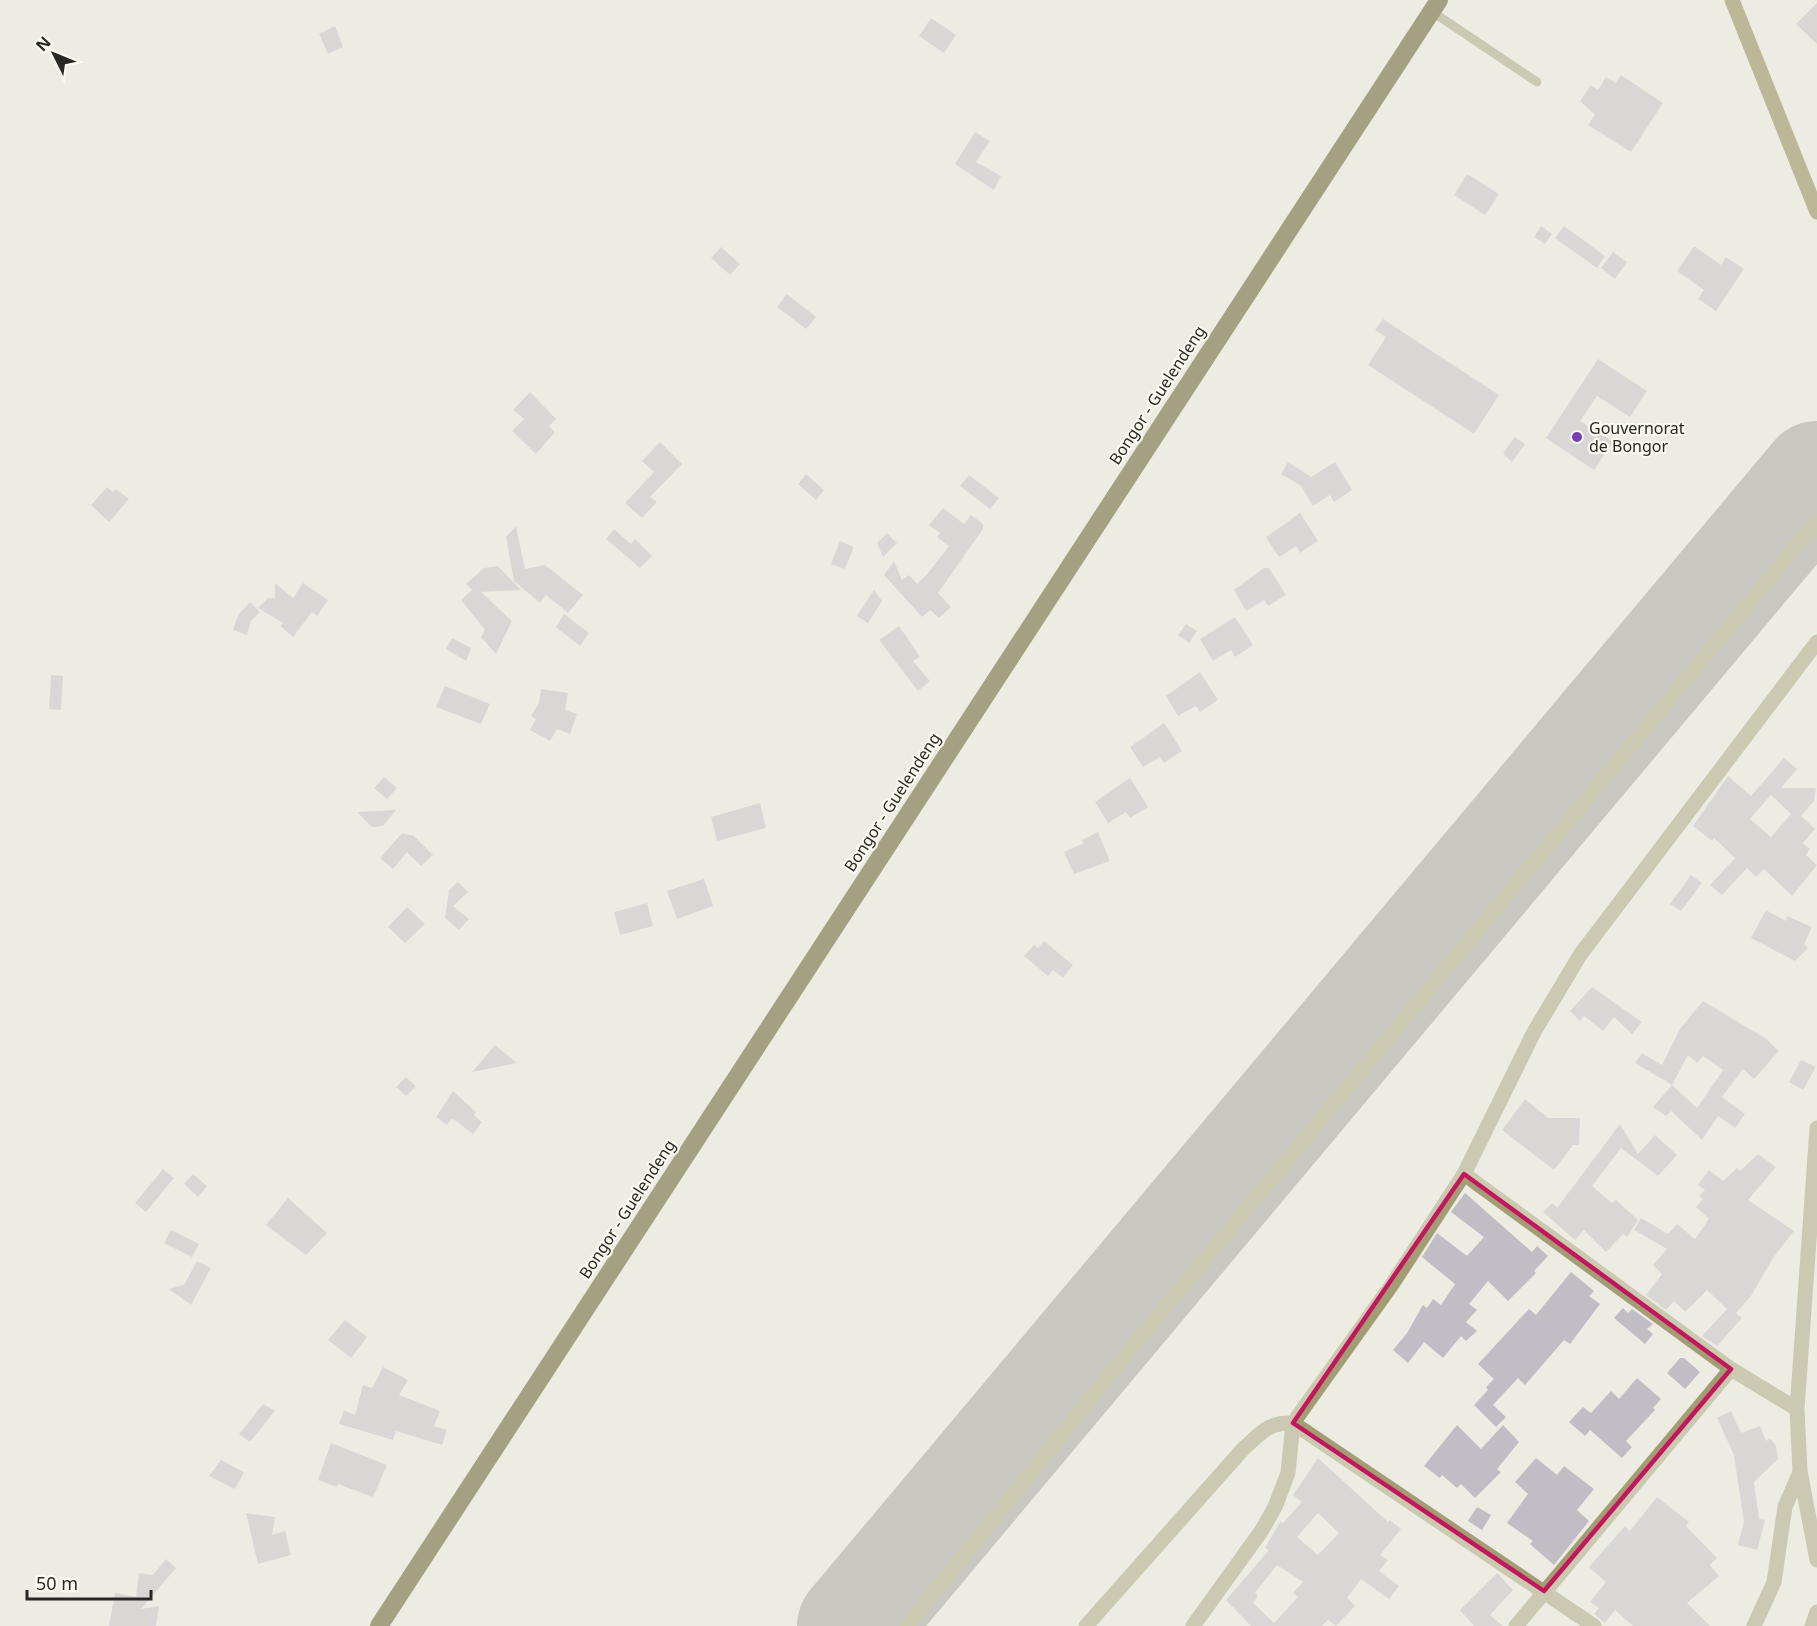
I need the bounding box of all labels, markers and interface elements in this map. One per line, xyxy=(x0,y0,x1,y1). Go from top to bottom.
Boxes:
north arrow xyxy=(24,24,84,84)
text: N xyxy=(31,32,56,56)
street label: Bongor - Guelendeng xyxy=(1104,321,1210,469)
place label: Gouvernorat de Bongor xyxy=(1589,417,1685,457)
marker: Gouvernorat de Bongor xyxy=(1570,430,1584,444)
street label: Bongor - Guelendeng xyxy=(839,728,945,876)
street label: Bongor - Guelendeng xyxy=(574,1135,680,1283)
scale bar xyxy=(27,1563,152,1601)
text: 50 m xyxy=(36,1571,78,1595)

